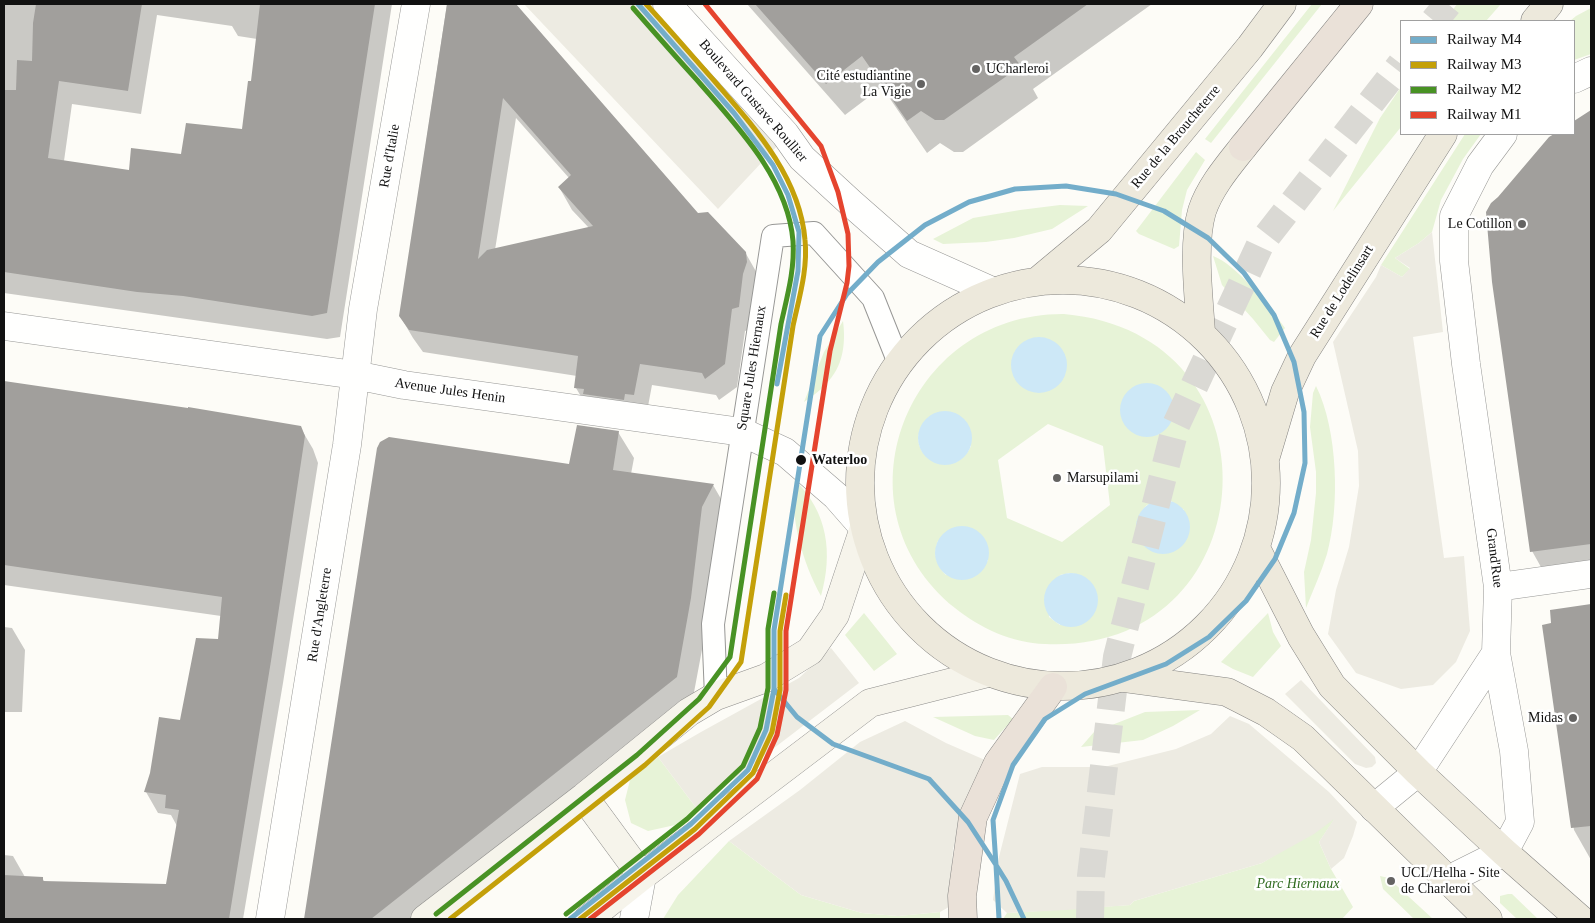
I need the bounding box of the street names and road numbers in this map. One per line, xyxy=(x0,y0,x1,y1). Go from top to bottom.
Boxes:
street label: Boulevard Gustave Roullier xyxy=(695,36,811,166)
street label: Rue de la Broucheterre xyxy=(1128,82,1224,192)
street label: Rue d'Italie xyxy=(376,123,404,189)
street label: Rue de Lodelinsart xyxy=(1307,242,1377,342)
street label: Square Jules Hiernaux xyxy=(734,304,770,432)
street label: Avenue Jules Henin xyxy=(394,375,506,407)
street label: Grand'Rue xyxy=(1482,527,1506,589)
street label: Rue d'Angleterre xyxy=(304,567,336,663)

